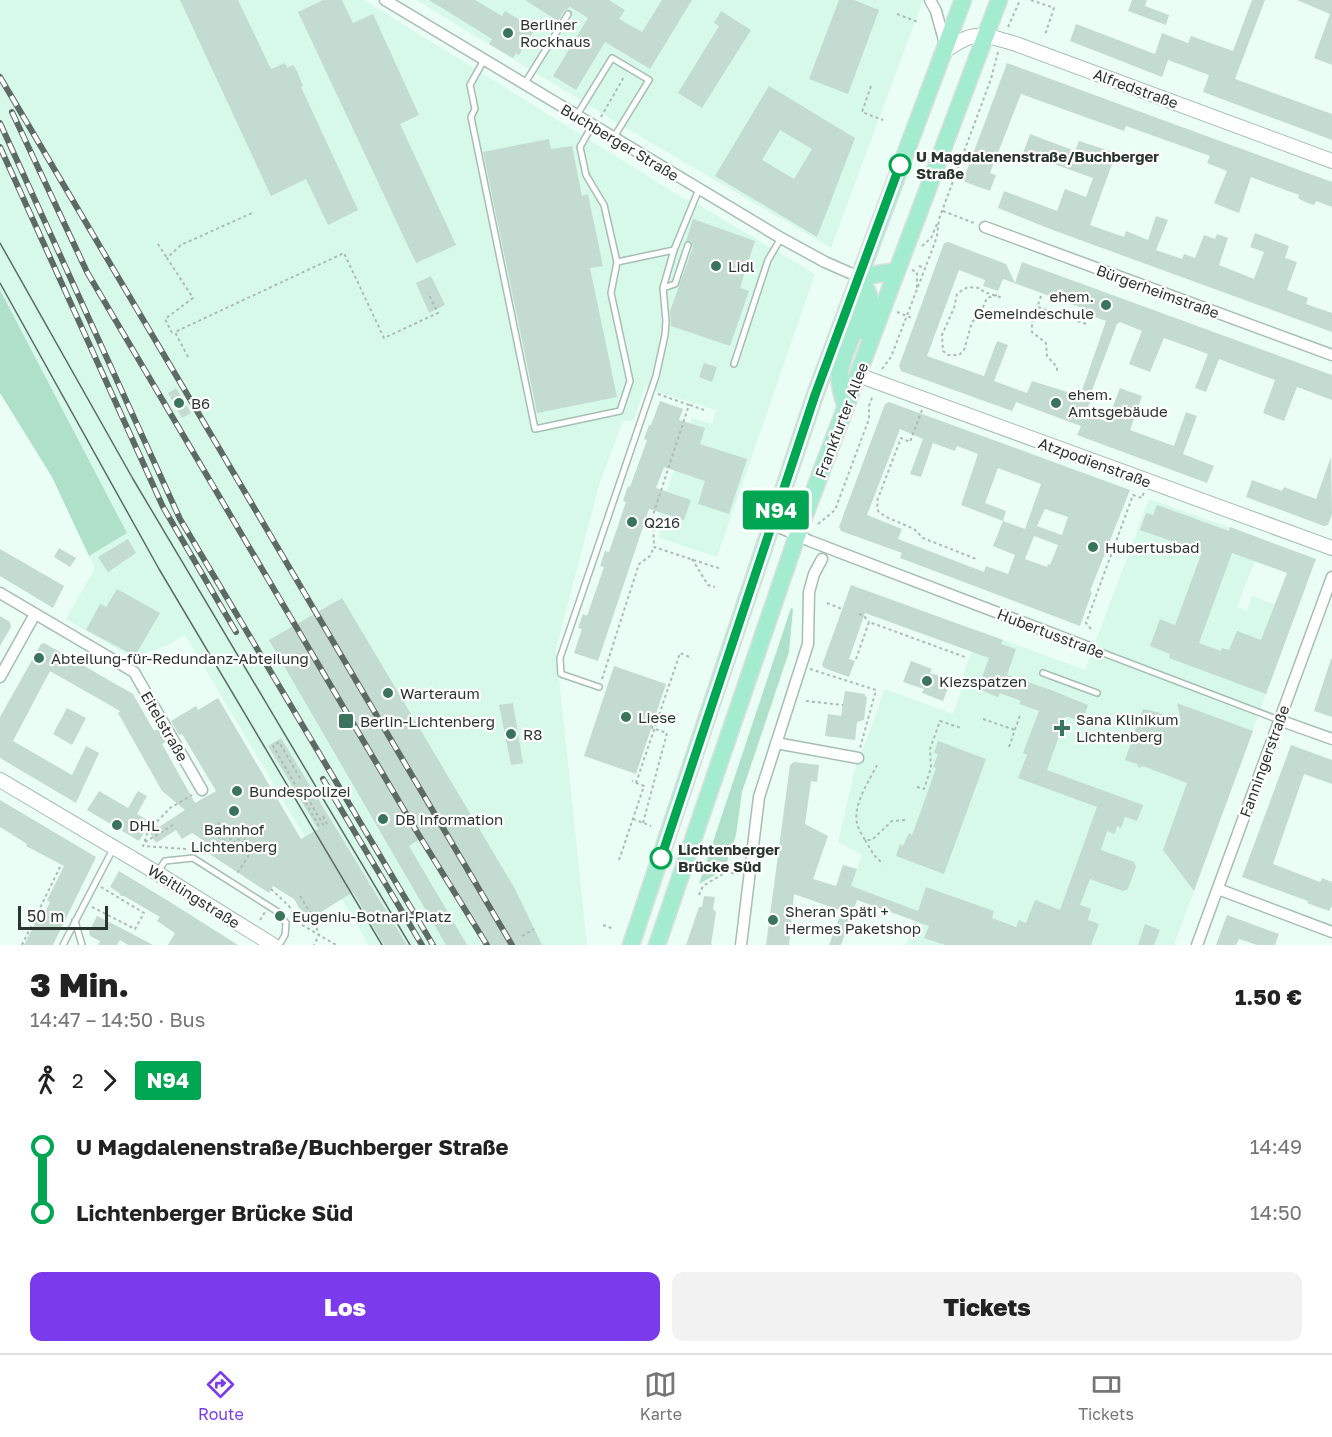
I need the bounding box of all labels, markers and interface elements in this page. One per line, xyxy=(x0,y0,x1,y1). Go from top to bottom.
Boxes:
place label: Berliner Rockhaus xyxy=(520,15,590,50)
marker: Berliner Rockhaus xyxy=(501,26,515,40)
street label: Alfredstraße xyxy=(1091,64,1181,112)
street label: Buchberger Straße xyxy=(558,100,683,185)
place label: U Magdalenenstraße/Buchberger Straße xyxy=(916,147,1159,182)
marker: U Magdalenenstraße/Buchberger Straße xyxy=(889,154,911,176)
place label: Lidl xyxy=(728,257,755,275)
marker: Lidl xyxy=(709,259,723,273)
street label: Bürgerheimstraße xyxy=(1094,260,1222,322)
place label: ehem. Gemeindeschule xyxy=(974,287,1094,322)
marker: ehem. Gemeindeschule xyxy=(1099,298,1113,312)
street label: Frankfurter Allee xyxy=(811,359,871,480)
place label: ehem. Amtsgebäude xyxy=(1068,385,1168,420)
place label: B6 xyxy=(191,394,210,412)
marker: B6 xyxy=(172,396,186,410)
marker: ehem. Amtsgebäude xyxy=(1049,396,1063,410)
street label: Atzpodienstraße xyxy=(1036,433,1154,491)
line badge: N94 xyxy=(742,490,810,530)
text: N94 xyxy=(755,497,797,523)
place label: Q216 xyxy=(644,513,680,531)
marker: Q216 xyxy=(625,515,639,529)
place label: Hubertusbad xyxy=(1105,538,1200,556)
marker: Hubertusbad xyxy=(1086,540,1100,554)
street label: Hubertusstraße xyxy=(995,604,1107,662)
place label: Abteilung-für-Redundanz-Abteilung xyxy=(51,649,309,667)
marker: Abteilung-für-Redundanz-Abteilung xyxy=(32,651,46,665)
place label: Kiezspatzen xyxy=(939,672,1027,690)
marker: Kiezspatzen xyxy=(920,674,934,688)
place label: Warteraum xyxy=(400,684,480,702)
marker: Warteraum xyxy=(381,686,395,700)
street label: Eitelstraße xyxy=(138,688,192,765)
street label: Fanningerstraße xyxy=(1235,702,1293,820)
place label: Liese xyxy=(638,708,676,726)
marker: Liese xyxy=(619,710,633,724)
place label: Sana Klinikum Lichtenberg xyxy=(1076,710,1179,745)
marker: Berlin-Lichtenberg xyxy=(337,712,355,730)
place label: Berlin-Lichtenberg xyxy=(360,712,495,730)
marker: Sana Klinikum Lichtenberg xyxy=(1053,719,1071,737)
place label: R8 xyxy=(523,725,542,743)
marker: R8 xyxy=(504,727,518,741)
place label: Bundespolizei xyxy=(249,782,351,800)
marker: Bundespolizei xyxy=(230,784,244,798)
marker: Bahnhof Lichtenberg xyxy=(227,804,241,818)
place label: DB Information xyxy=(395,810,503,828)
marker: DB Information xyxy=(376,812,390,826)
place label: DHL xyxy=(129,816,160,834)
marker: DHL xyxy=(110,818,124,832)
place label: Bahnhof Lichtenberg xyxy=(191,820,277,855)
place label: Lichtenberger Brücke Süd xyxy=(678,840,780,875)
marker: Lichtenberger Brücke Süd xyxy=(650,847,672,869)
street label: Weitlingstraße xyxy=(145,860,244,932)
place label: Sheran Späti + Hermes Paketshop xyxy=(785,902,921,937)
scale bar xyxy=(18,903,108,930)
text: 50 m xyxy=(27,906,64,926)
place label: Eugeniu-Botnari-Platz xyxy=(292,907,452,925)
marker: Eugeniu-Botnari-Platz xyxy=(273,909,287,923)
marker: Sheran Späti + Hermes Paketshop xyxy=(766,913,780,927)
text: 3 Min. xyxy=(30,965,129,1004)
text: 1.50 € xyxy=(1235,983,1302,1010)
text: 14:47 – 14:50 · Bus xyxy=(30,1007,205,1031)
icon: walk xyxy=(30,1064,63,1097)
icon: forward xyxy=(93,1064,126,1097)
text: N94 xyxy=(147,1067,189,1093)
text: 2 xyxy=(72,1068,84,1092)
text: U Magdalenenstraße/Buchberger Straße xyxy=(76,1133,509,1160)
text: 14:49 xyxy=(1250,1134,1302,1158)
text: Lichtenberger Brücke Süd xyxy=(76,1199,353,1226)
text: 14:50 xyxy=(1250,1200,1302,1224)
button: Los xyxy=(30,1272,660,1341)
button: Tickets xyxy=(672,1272,1302,1341)
tab: Route xyxy=(198,1368,244,1424)
tab: Karte xyxy=(640,1368,682,1424)
tab: Tickets xyxy=(1078,1368,1134,1424)

